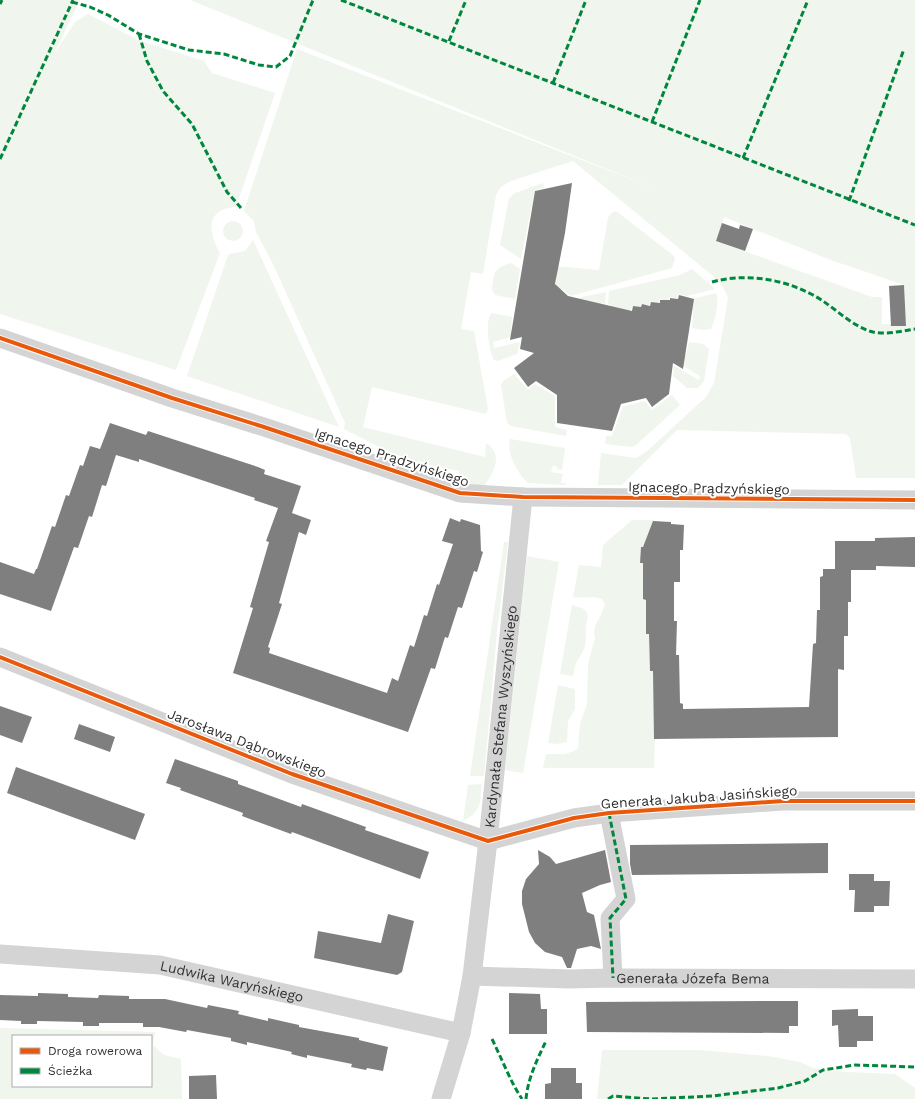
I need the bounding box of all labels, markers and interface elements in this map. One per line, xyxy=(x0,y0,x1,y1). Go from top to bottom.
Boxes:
street label: Ignacego Prądzyńskiego xyxy=(313,424,471,490)
street label: Ignacego Prądzyńskiego xyxy=(628,479,790,497)
street label: Kardynała Stefana Wyszyńskiego xyxy=(481,605,520,829)
street label: Jarosława Dąbrowskiego xyxy=(165,705,329,781)
street label: Generała Jakuba Jasińskiego xyxy=(600,782,798,812)
street label: Ludwika Waryńskiego xyxy=(159,957,305,1005)
street label: Generała Józefa Bema xyxy=(616,970,770,987)
legend xyxy=(12,1035,152,1087)
text: Droga rowerowa xyxy=(48,1044,143,1058)
text: Ścieżka xyxy=(48,1064,93,1078)

